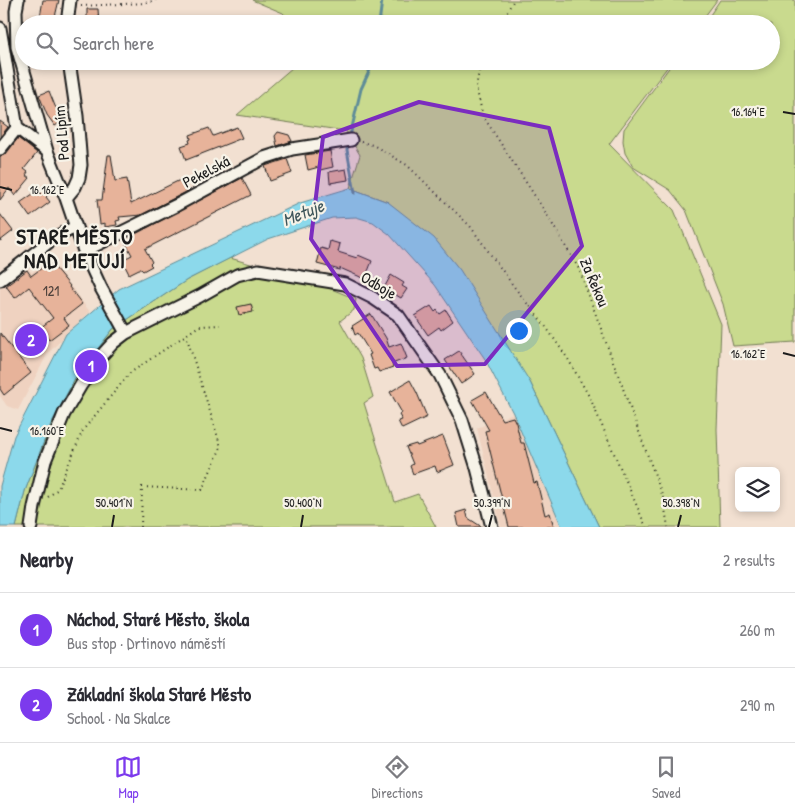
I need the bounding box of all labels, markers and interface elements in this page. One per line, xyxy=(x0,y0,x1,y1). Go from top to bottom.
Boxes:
search box xyxy=(15,15,780,70)
icon: search xyxy=(33,29,61,57)
text: Search here xyxy=(73,30,154,56)
text: 16.164°E xyxy=(731,103,765,120)
street label: Pod Lipím xyxy=(48,105,74,161)
street label: Pekelská xyxy=(179,149,233,193)
text: 16.162°E xyxy=(30,181,65,198)
water label: Metuje xyxy=(278,193,328,232)
district label: STARÉ MĚSTO NAD METUJÍ xyxy=(16,222,134,275)
street label: Za Řekou xyxy=(575,254,615,310)
street label: Odboje xyxy=(357,266,402,304)
house number: 121 xyxy=(43,281,59,300)
your location xyxy=(506,318,532,344)
pin: 2 xyxy=(15,321,47,359)
text: 16.162°E xyxy=(731,345,766,362)
pin: 1 xyxy=(75,347,107,385)
text: 16.160°E xyxy=(30,422,65,439)
map controls xyxy=(735,467,780,512)
button: layers xyxy=(735,467,780,512)
text: 50.401°N xyxy=(96,494,132,511)
text: 50.400°N xyxy=(284,494,322,511)
text: 50.399°N xyxy=(474,494,510,511)
text: 50.398°N xyxy=(662,494,700,511)
text: Nearby xyxy=(20,545,73,574)
text: 2 results xyxy=(723,549,775,571)
text: Náchod, Staré Město, škola xyxy=(67,606,249,632)
text: 1 xyxy=(33,619,39,641)
text: 260 m xyxy=(739,619,775,641)
text: Bus stop · Drtinovo náměstí xyxy=(67,632,226,654)
text: Základní škola Staré Město xyxy=(67,681,251,707)
text: 2 xyxy=(32,694,40,716)
text: 290 m xyxy=(740,694,775,716)
text: School · Na Skalce xyxy=(67,707,171,729)
tab: Map xyxy=(114,753,142,802)
tab: Directions xyxy=(371,753,423,802)
tab: Saved xyxy=(652,753,681,802)

